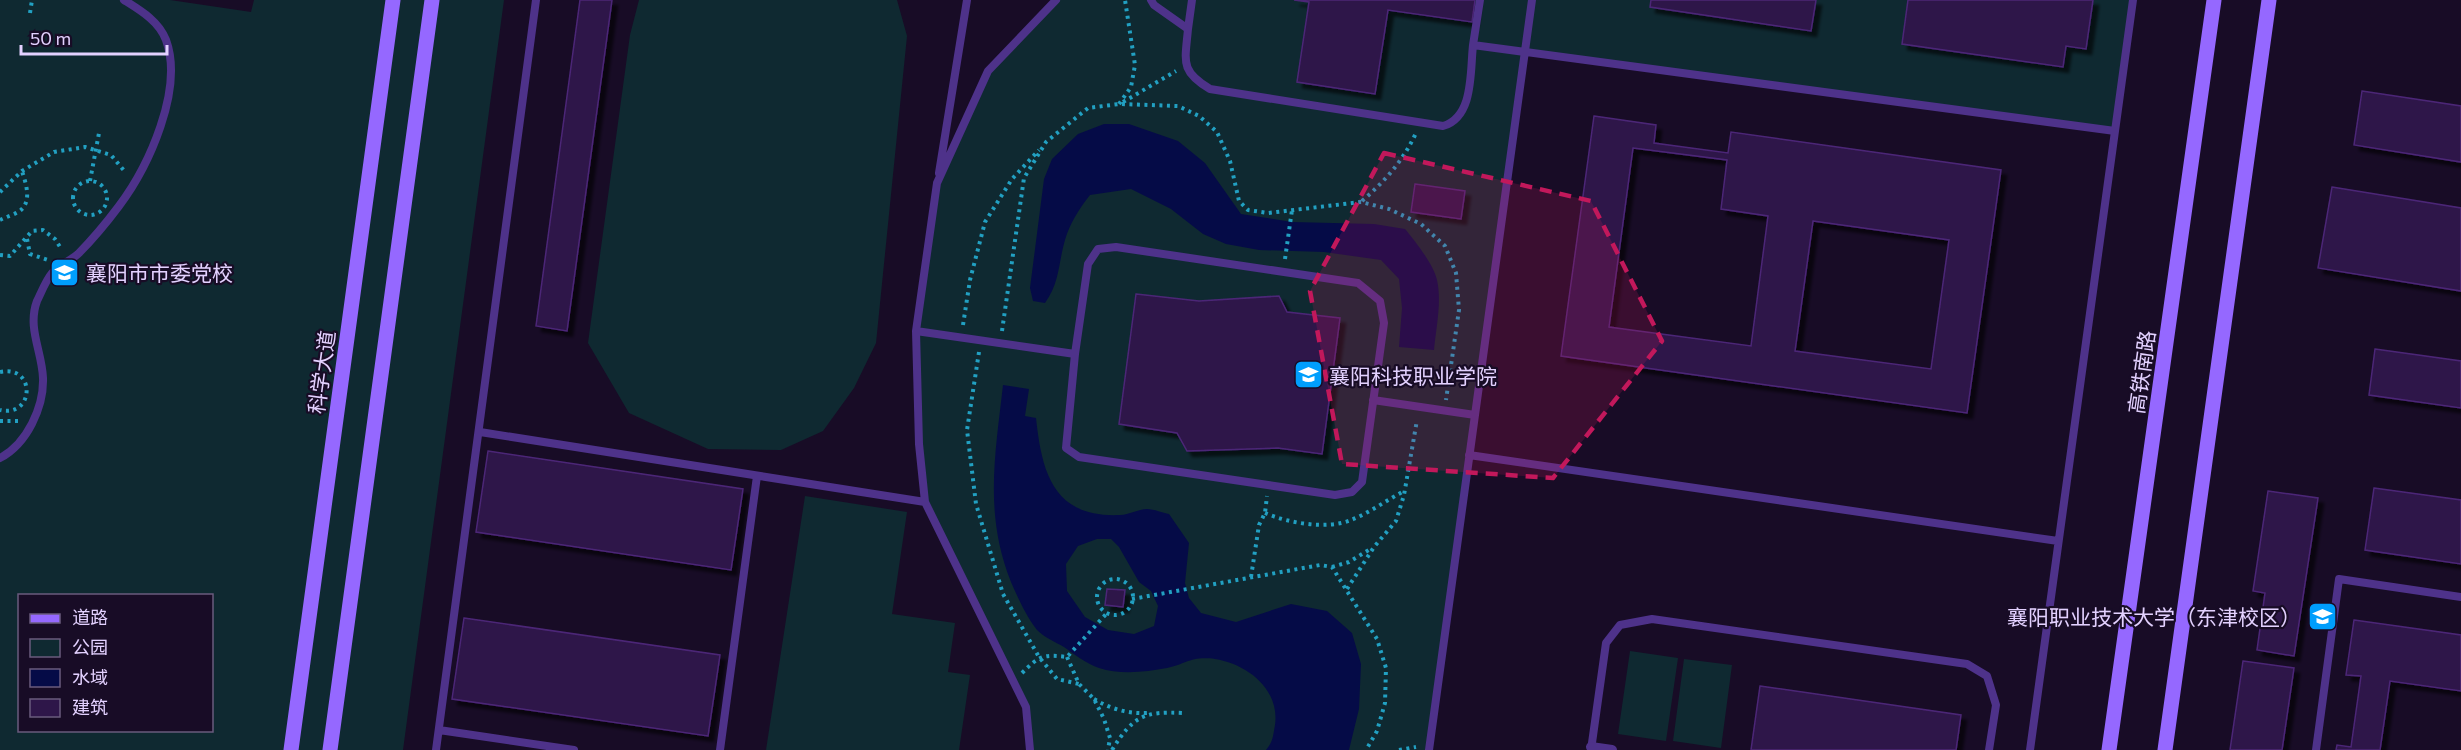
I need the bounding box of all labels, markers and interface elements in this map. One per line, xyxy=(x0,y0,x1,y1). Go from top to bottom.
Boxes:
scale bar xyxy=(21,18,166,56)
text: 50 m xyxy=(30,27,71,49)
school or university icon: 襄阳市市委党校 xyxy=(49,256,81,288)
place label: 襄阳市市委党校 xyxy=(86,260,233,285)
street label: 科学大道 xyxy=(303,329,339,415)
street label: 高铁南路 xyxy=(2123,329,2159,415)
school or university icon: 襄阳科技职业学院 xyxy=(1292,359,1324,391)
place label: 襄阳科技职业学院 xyxy=(1329,363,1497,388)
legend xyxy=(18,594,213,732)
school or university icon: 襄阳职业技术大学（东津校区） xyxy=(2306,600,2338,632)
place label: 襄阳职业技术大学（东津校区） xyxy=(2007,604,2301,629)
text: 道路 xyxy=(72,606,108,628)
text: 公园 xyxy=(72,636,108,658)
text: 水域 xyxy=(72,666,108,688)
text: 建筑 xyxy=(72,696,108,718)

